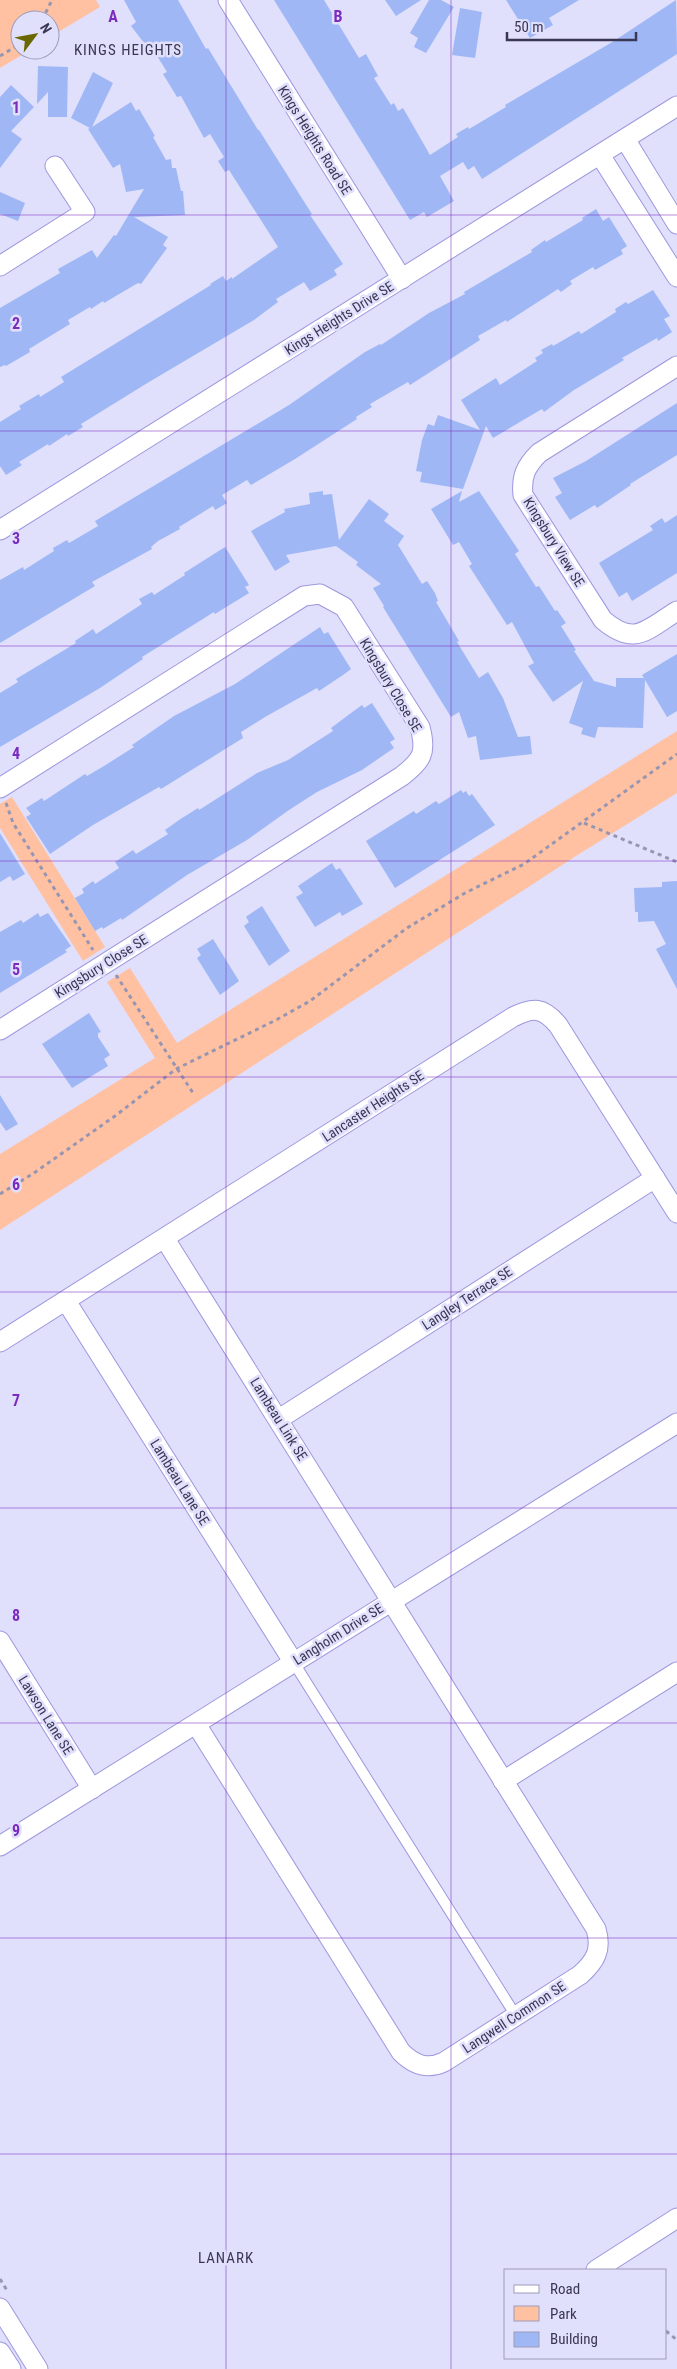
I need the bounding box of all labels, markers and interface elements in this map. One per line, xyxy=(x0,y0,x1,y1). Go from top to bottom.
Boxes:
text: A xyxy=(108,7,118,26)
text: B xyxy=(334,7,343,26)
north arrow xyxy=(10,10,60,60)
scale bar xyxy=(507,10,636,42)
text: 50 m xyxy=(514,18,544,36)
text: N xyxy=(37,20,55,36)
district label: KINGS HEIGHTS xyxy=(74,41,182,59)
street label: Kings Heights Road SE xyxy=(275,83,355,197)
text: 1 xyxy=(12,98,20,117)
street label: Kings Heights Drive SE xyxy=(282,278,396,358)
text: 2 xyxy=(12,314,20,333)
street label: Kingsbury View SE xyxy=(520,494,588,590)
text: 3 xyxy=(12,529,20,548)
street label: Kingsbury Close SE xyxy=(357,635,425,735)
text: 4 xyxy=(12,744,20,763)
street label: Kingsbury Close SE xyxy=(52,931,150,1001)
text: 5 xyxy=(12,960,20,979)
street label: Lancaster Heights SE xyxy=(319,1067,427,1145)
text: 6 xyxy=(12,1175,20,1194)
street label: Langley Terrace SE xyxy=(419,1263,515,1333)
street label: Lambeau Link SE xyxy=(247,1375,311,1463)
text: 7 xyxy=(12,1391,20,1410)
street label: Lambeau Lane SE xyxy=(147,1436,213,1528)
street label: Langholm Drive SE xyxy=(290,1600,386,1668)
text: 8 xyxy=(12,1606,20,1625)
street label: Lawson Lane SE xyxy=(15,1673,77,1757)
text: 9 xyxy=(12,1821,20,1840)
street label: Langwell Common SE xyxy=(459,1978,569,2056)
district label: LANARK xyxy=(198,2249,254,2267)
legend xyxy=(504,2269,667,2359)
text: Road xyxy=(550,2280,580,2298)
text: Park xyxy=(550,2305,577,2323)
text: Building xyxy=(550,2330,598,2348)

